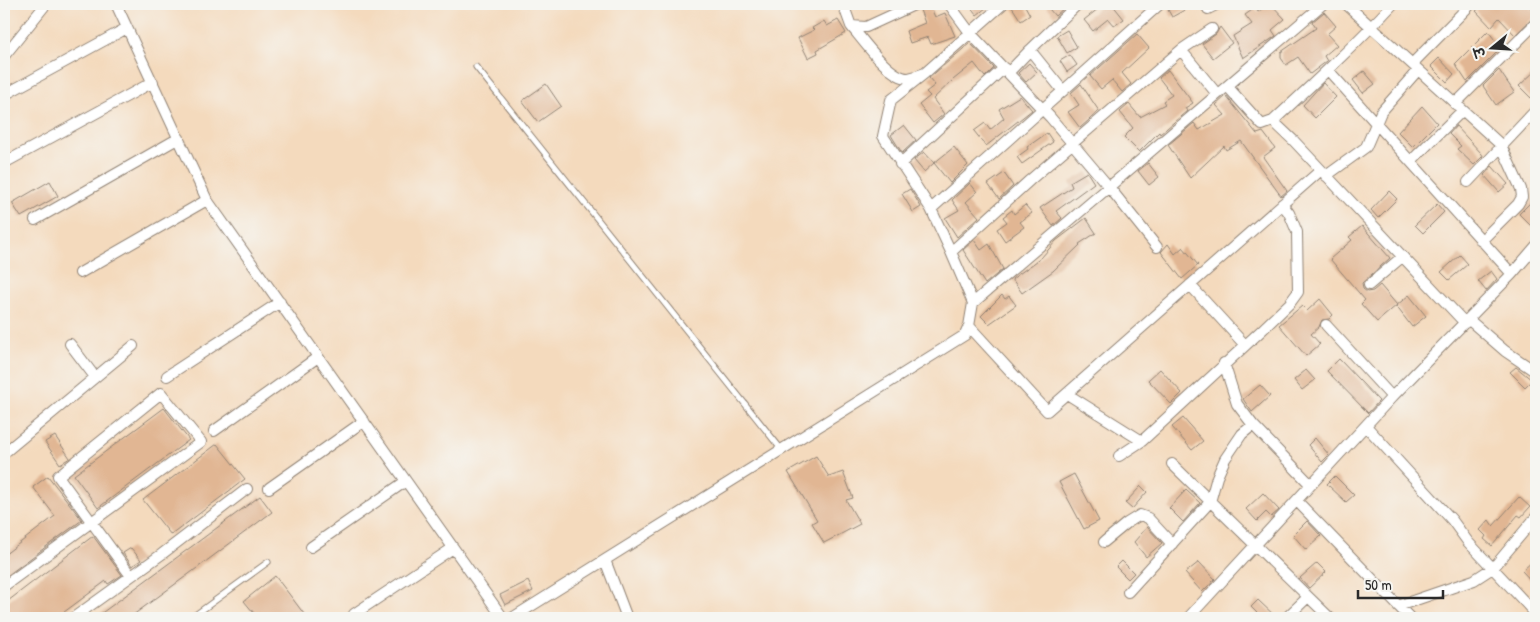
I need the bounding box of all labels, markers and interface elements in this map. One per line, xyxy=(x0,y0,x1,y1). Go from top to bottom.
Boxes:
north arrow xyxy=(1468,22,1518,72)
text: उ xyxy=(1468,43,1490,61)
scale bar xyxy=(1358,567,1442,599)
text: 50 m xyxy=(1365,574,1392,595)

